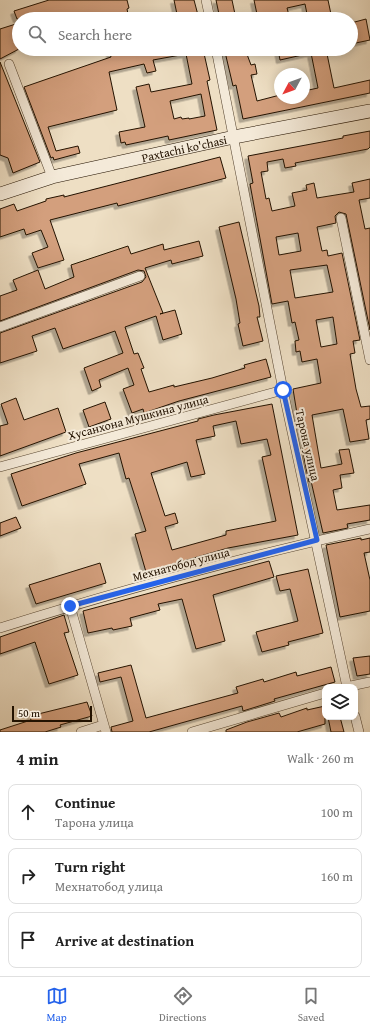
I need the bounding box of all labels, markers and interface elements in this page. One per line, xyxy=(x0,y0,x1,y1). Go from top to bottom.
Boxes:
search box xyxy=(12,12,358,56)
icon: search xyxy=(26,23,48,45)
text: Search here xyxy=(58,24,132,45)
north arrow xyxy=(274,68,310,104)
street label: Paxtachi ko'chasi xyxy=(140,130,229,166)
route start xyxy=(274,381,292,399)
street label: Хусанхона Мушкина улица xyxy=(66,390,210,444)
street label: Тарона улица xyxy=(292,408,325,483)
street label: Мехнатобод улица xyxy=(131,543,232,585)
route end xyxy=(61,597,79,615)
map controls xyxy=(322,684,358,720)
button: layers xyxy=(322,684,358,720)
scale bar xyxy=(12,704,92,723)
text: 50 m xyxy=(18,705,40,721)
text: 4 min xyxy=(16,746,58,771)
text: Walk · 260 m xyxy=(287,749,354,768)
text: Continue xyxy=(55,792,116,813)
icon: ahead xyxy=(17,801,39,823)
text: 100 m xyxy=(321,803,353,822)
text: Тарона улица xyxy=(55,813,134,832)
text: Turn right xyxy=(55,856,126,877)
icon: right xyxy=(17,865,39,887)
text: 160 m xyxy=(321,867,353,886)
text: Мехнатобод улица xyxy=(55,877,163,896)
icon: arrive xyxy=(17,929,39,951)
text: Arrive at destination xyxy=(55,930,194,951)
tab: Map xyxy=(46,985,68,1025)
tab: Directions xyxy=(159,985,206,1025)
tab: Saved xyxy=(298,985,324,1025)

